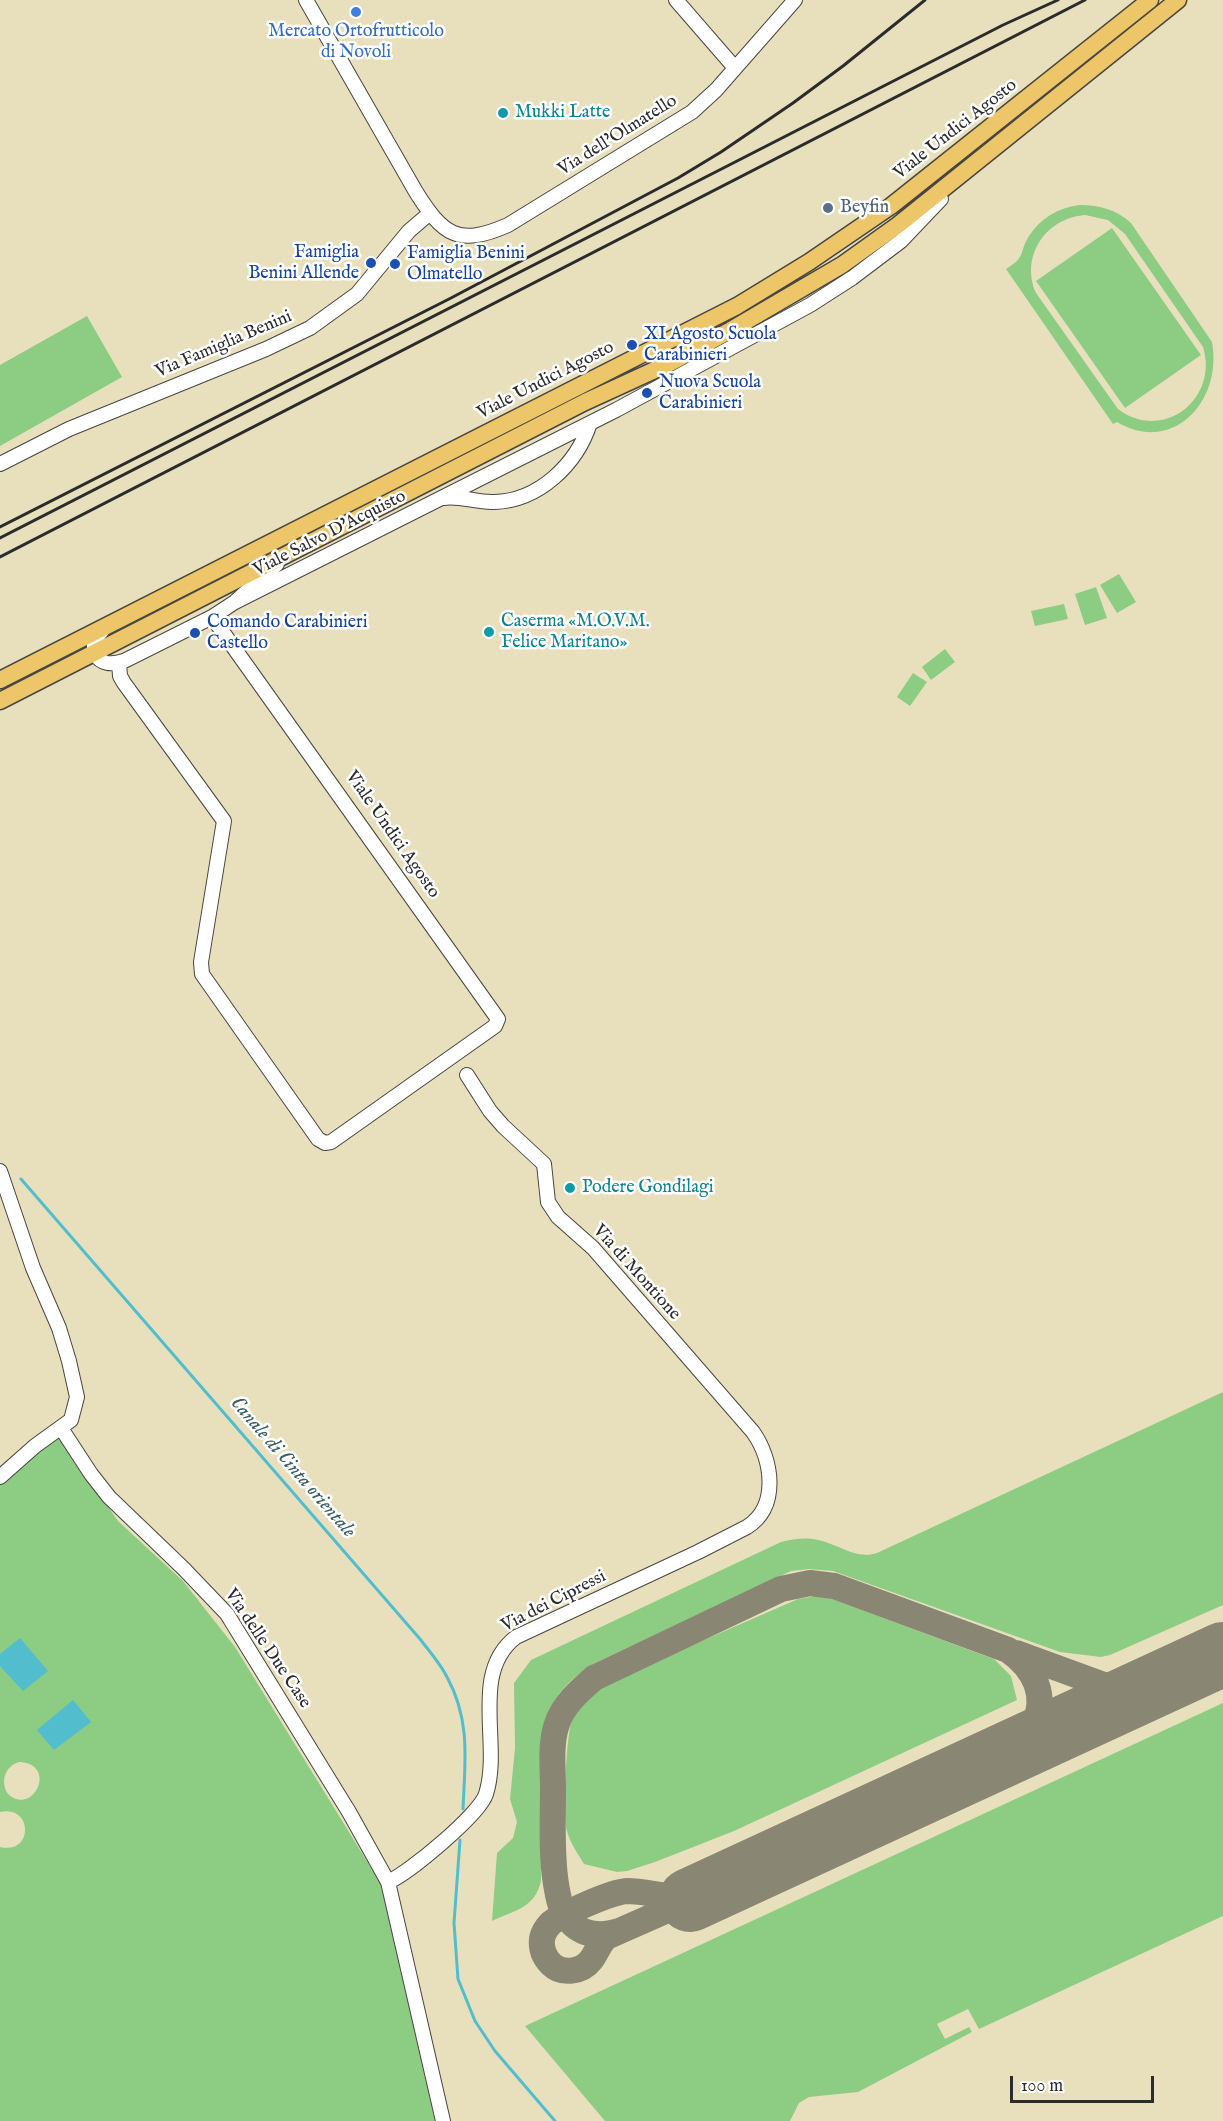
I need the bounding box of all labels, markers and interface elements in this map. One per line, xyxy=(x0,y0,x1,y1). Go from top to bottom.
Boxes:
marker: Mercato Ortofrutticolo di Novoli xyxy=(349,5,363,19)
place label: Mercato Ortofrutticolo di Novoli xyxy=(268,21,444,63)
street label: Viale Undici Agosto xyxy=(890,75,1022,185)
street label: Via dell'Olmatello xyxy=(554,91,682,181)
place label: Mukki Latte xyxy=(515,102,610,124)
marker: Mukki Latte xyxy=(496,106,510,120)
place label: Beyfin xyxy=(840,197,889,219)
marker: Beyfin xyxy=(821,201,835,215)
place label: Famiglia Benini Allende xyxy=(248,242,359,284)
place label: Famiglia Benini Olmatello xyxy=(407,243,525,286)
marker: Famiglia Benini Allende xyxy=(364,256,378,270)
marker: Famiglia Benini Olmatello xyxy=(388,257,402,271)
street label: Via Famiglia Benini xyxy=(153,307,295,383)
place label: XI Agosto Scuola Carabinieri xyxy=(644,324,776,366)
street label: Viale Undici Agosto xyxy=(474,337,618,425)
marker: XI Agosto Scuola Carabinieri xyxy=(625,338,639,352)
place label: Nuova Scuola Carabinieri xyxy=(659,372,761,415)
marker: Nuova Scuola Carabinieri xyxy=(640,386,654,400)
street label: Viale Salvo D'Acquisto xyxy=(250,486,410,582)
place label: Caserma «M.O.V.M. Felice Maritano» xyxy=(501,611,650,654)
place label: Comando Carabinieri Castello xyxy=(207,612,367,654)
marker: Caserma «M.O.V.M. Felice Maritano» xyxy=(482,625,496,639)
marker: Comando Carabinieri Castello xyxy=(188,626,202,640)
street label: Viale Undici Agosto xyxy=(340,767,444,903)
place label: Podere Gondilagi xyxy=(582,1177,714,1199)
marker: Podere Gondilagi xyxy=(563,1181,577,1195)
street label: Via di Montione xyxy=(588,1221,684,1325)
water label: Canale di Cinta orientale xyxy=(224,1393,360,1543)
street label: Via dei Cipressi xyxy=(498,1566,610,1638)
street label: Via delle Due Case xyxy=(219,1585,315,1713)
scale bar xyxy=(1013,2064,1157,2102)
text: 100 m xyxy=(1021,2075,1063,2098)

